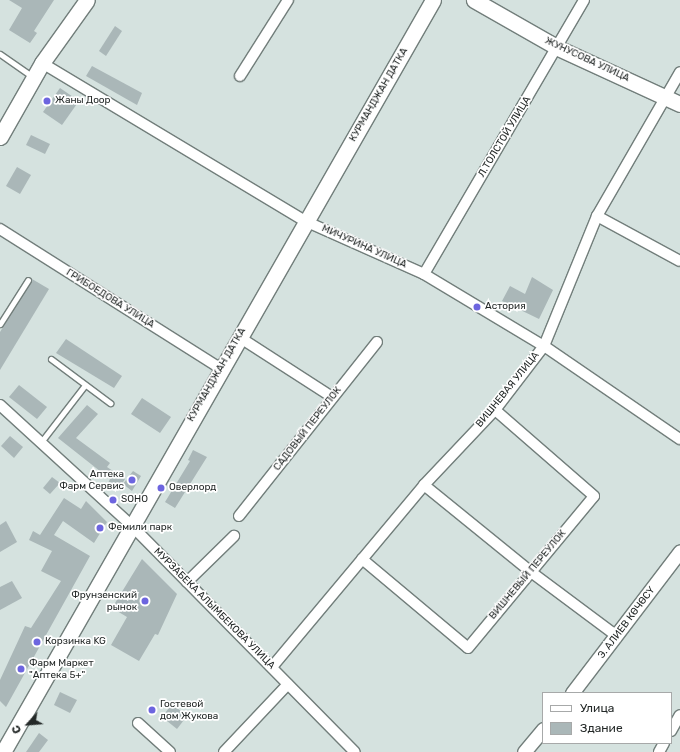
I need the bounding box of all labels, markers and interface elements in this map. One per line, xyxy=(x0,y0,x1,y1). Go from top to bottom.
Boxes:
street label: ЖУНУСОВА УЛИЦА xyxy=(543,35,631,85)
street label: КУРМАНДЖАН ДАТКА xyxy=(347,46,411,144)
street label: Л.ТОЛСТОЙ УЛИЦА xyxy=(476,94,534,180)
place label: Жаны Доор xyxy=(55,95,111,107)
marker: Жаны Доор xyxy=(42,96,52,106)
street label: МИЧУРИНА УЛИЦА xyxy=(320,223,408,271)
street label: ГРИБОЕДОВА УЛИЦА xyxy=(64,267,156,331)
place label: Астория xyxy=(485,301,526,313)
marker: Астория xyxy=(472,302,482,312)
street label: КУРМАНДЖАН ДАТКА xyxy=(185,326,249,424)
street label: ВИШНЕВАЯ УЛИЦА xyxy=(474,350,542,430)
street label: САДОВЫЙ ПЕРЕУЛОК xyxy=(271,385,345,473)
place label: Аптека Фарм Сервис xyxy=(59,468,124,492)
marker: Аптека Фарм Сервис xyxy=(127,475,137,485)
place label: Оверлорд xyxy=(169,482,216,494)
marker: Оверлорд xyxy=(156,483,166,493)
place label: SOHO xyxy=(121,494,148,506)
marker: SOHO xyxy=(108,495,118,505)
place label: Фемили парк xyxy=(108,522,172,534)
marker: Фемили парк xyxy=(95,523,105,533)
street label: ВИШНЕВЫЙ ПЕРЕУЛОК xyxy=(487,528,569,622)
street label: МУРЗАБЕКА АЛЫМБЕКОВА УЛИЦА xyxy=(151,546,277,672)
street label: Э. АЛИЕВ КӨЧӨСҮ xyxy=(596,585,658,661)
place label: Фрунзенский рынок xyxy=(71,589,137,612)
marker: Фрунзенский рынок xyxy=(140,596,150,606)
place label: Корзинка KG xyxy=(45,636,106,648)
marker: Корзинка KG xyxy=(32,637,42,647)
place label: Фарм Маркет "Аптека 5+" xyxy=(29,657,94,680)
marker: Фарм Маркет "Аптека 5+" xyxy=(16,664,26,674)
legend xyxy=(542,692,672,744)
place label: Гостевой дом Жукова xyxy=(160,698,218,722)
text: Улица xyxy=(580,701,614,715)
north arrow xyxy=(8,704,48,744)
marker: Гостевой дом Жукова xyxy=(147,705,157,715)
text: Здание xyxy=(580,721,623,735)
text: С xyxy=(9,723,24,736)

